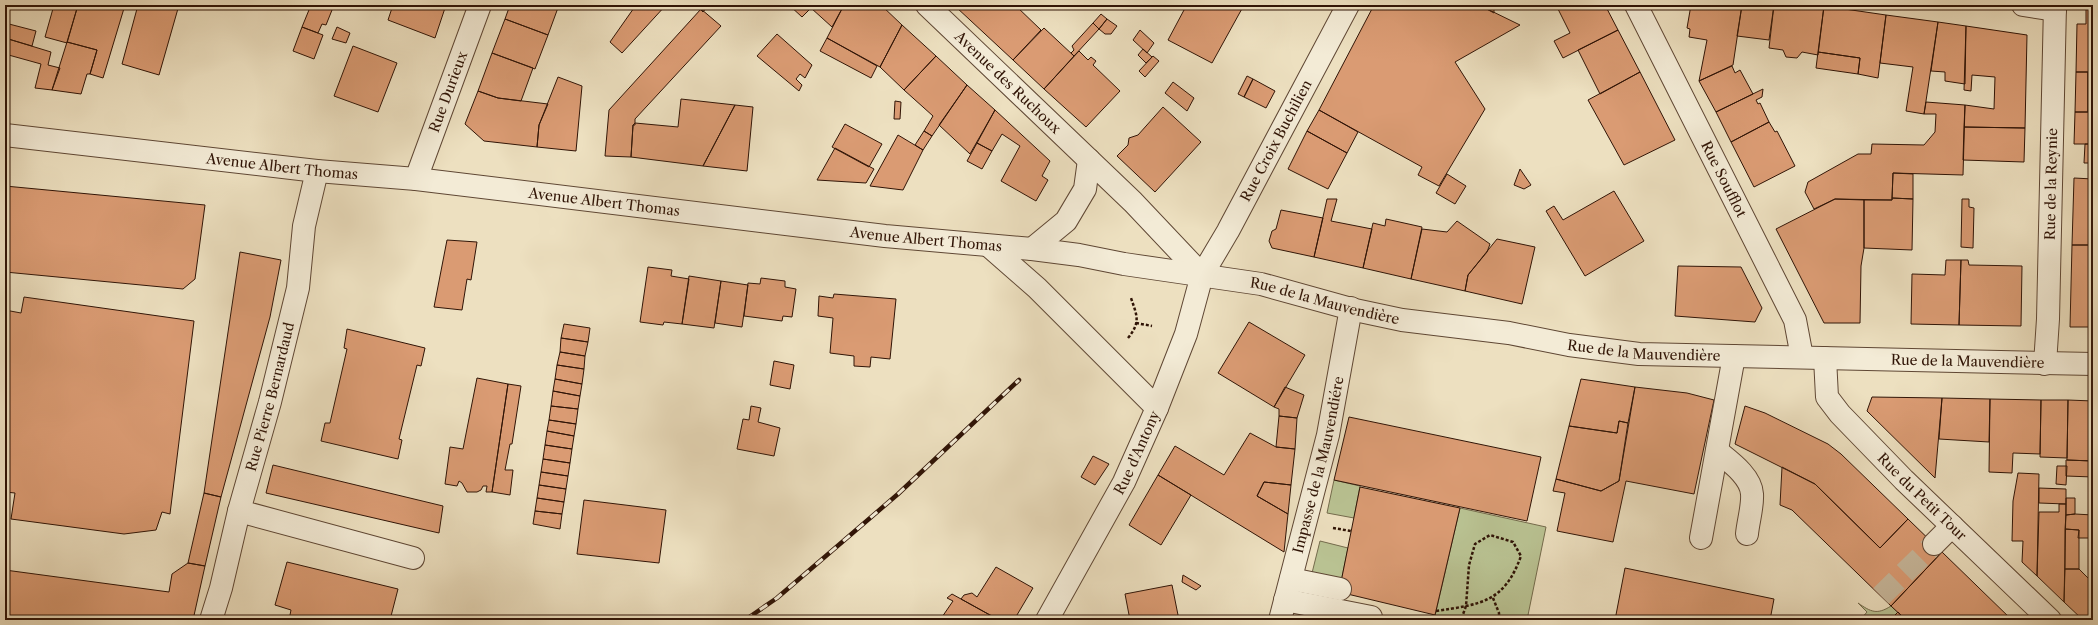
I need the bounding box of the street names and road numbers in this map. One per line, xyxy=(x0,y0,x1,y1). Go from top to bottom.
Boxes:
street label: Avenue des Ruchoux xyxy=(950,27,1065,138)
street label: Rue Durieux xyxy=(425,48,472,135)
street label: Rue Croix Buchilien xyxy=(1236,76,1316,205)
street label: Rue de la Reynie xyxy=(2041,128,2061,240)
street label: Rue Soufflot xyxy=(1697,138,1751,220)
street label: Avenue Albert Thomas xyxy=(204,149,359,183)
street label: Avenue Albert Thomas xyxy=(526,184,681,220)
street label: Avenue Albert Thomas xyxy=(848,223,1003,255)
street label: Rue de la Mauvendière xyxy=(1249,274,1401,328)
street label: Rue Pierre Bernardaud xyxy=(242,320,298,473)
street label: Rue de la Mauvendière xyxy=(1566,336,1721,365)
street label: Rue de la Mauvendière xyxy=(1891,351,2045,372)
street label: Impasse de la Mauvendiére xyxy=(1289,375,1347,555)
street label: Rue d'Antony xyxy=(1110,408,1164,498)
street label: Rue du Petit Tour xyxy=(1874,449,1971,544)

